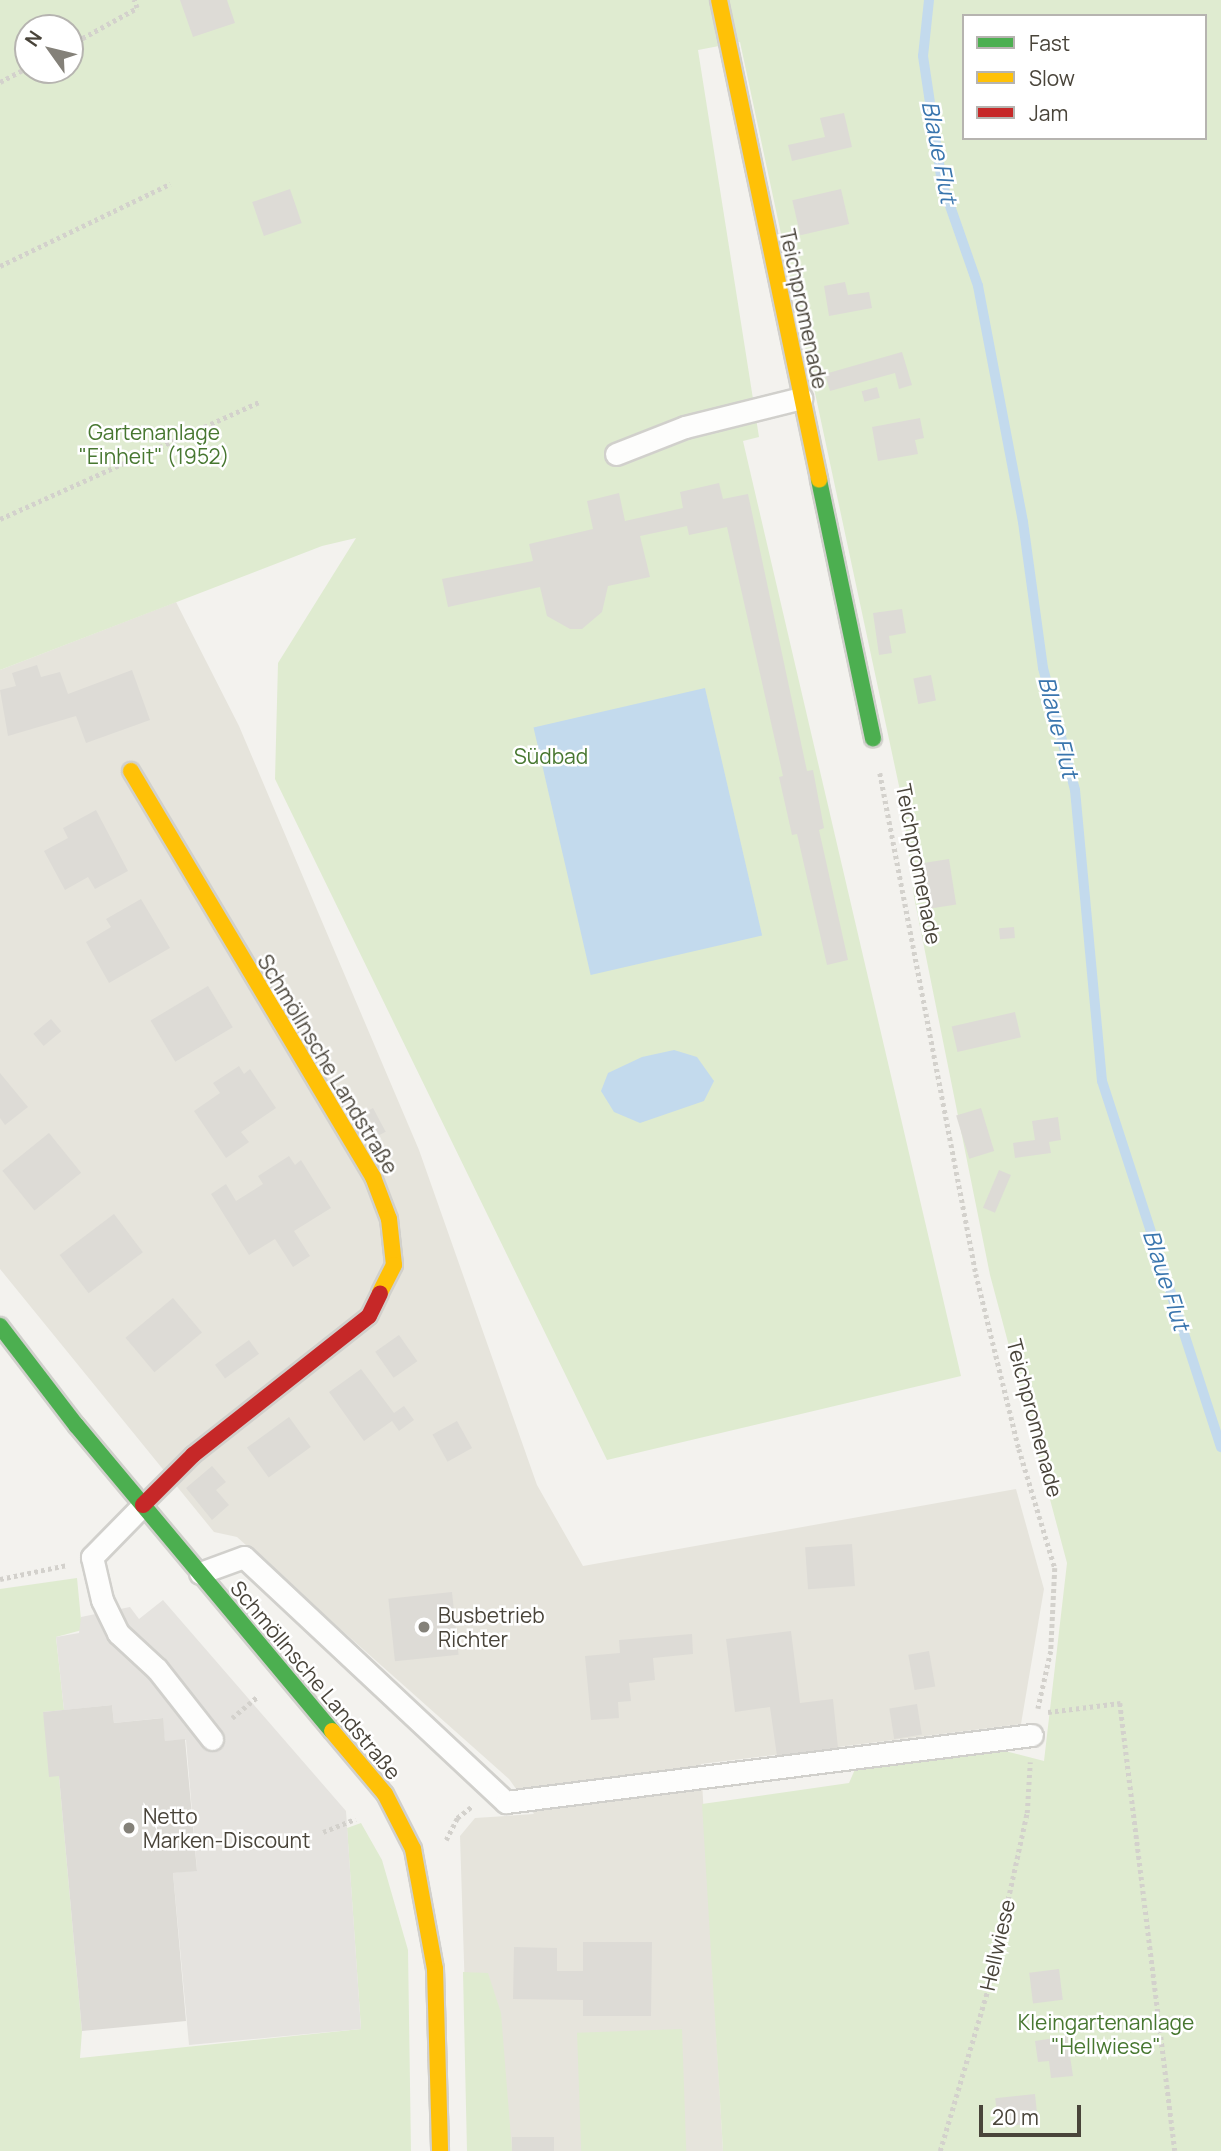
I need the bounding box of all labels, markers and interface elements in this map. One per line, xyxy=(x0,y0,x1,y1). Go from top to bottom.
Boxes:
north arrow xyxy=(14,14,84,84)
legend xyxy=(962,14,1207,140)
text: N xyxy=(19,25,48,51)
text: Fast xyxy=(1029,29,1070,57)
text: Slow xyxy=(1029,64,1075,92)
water label: Blaue Flut xyxy=(917,98,963,206)
text: Jam xyxy=(1029,99,1068,127)
street label: Teichpromenade xyxy=(775,227,833,391)
park label: Gartenanlage "Einheit" (1952) xyxy=(79,419,229,469)
water label: Blaue Flut xyxy=(1033,673,1085,781)
park label: Südbad xyxy=(514,743,588,769)
street label: Teichpromenade xyxy=(891,782,947,946)
street label: Schmöllnsche Landstraße xyxy=(252,950,404,1178)
water label: Blaue Flut xyxy=(1138,1226,1196,1334)
street label: Teichpromenade xyxy=(1002,1336,1068,1500)
street label: Schmöllnsche Landstraße xyxy=(226,1576,406,1784)
place label: Busbetrieb Richter xyxy=(438,1602,545,1652)
marker: Busbetrieb Richter xyxy=(416,1619,432,1635)
place label: Netto Marken-Discount xyxy=(143,1803,310,1853)
marker: Netto Marken-Discount xyxy=(121,1820,137,1836)
street label: Hellwiese xyxy=(974,1897,1020,1993)
park label: Kleingartenanlage "Hellwiese" xyxy=(1018,2009,1194,2059)
scale bar xyxy=(983,2092,1084,2136)
text: 20 m xyxy=(992,2103,1039,2131)

